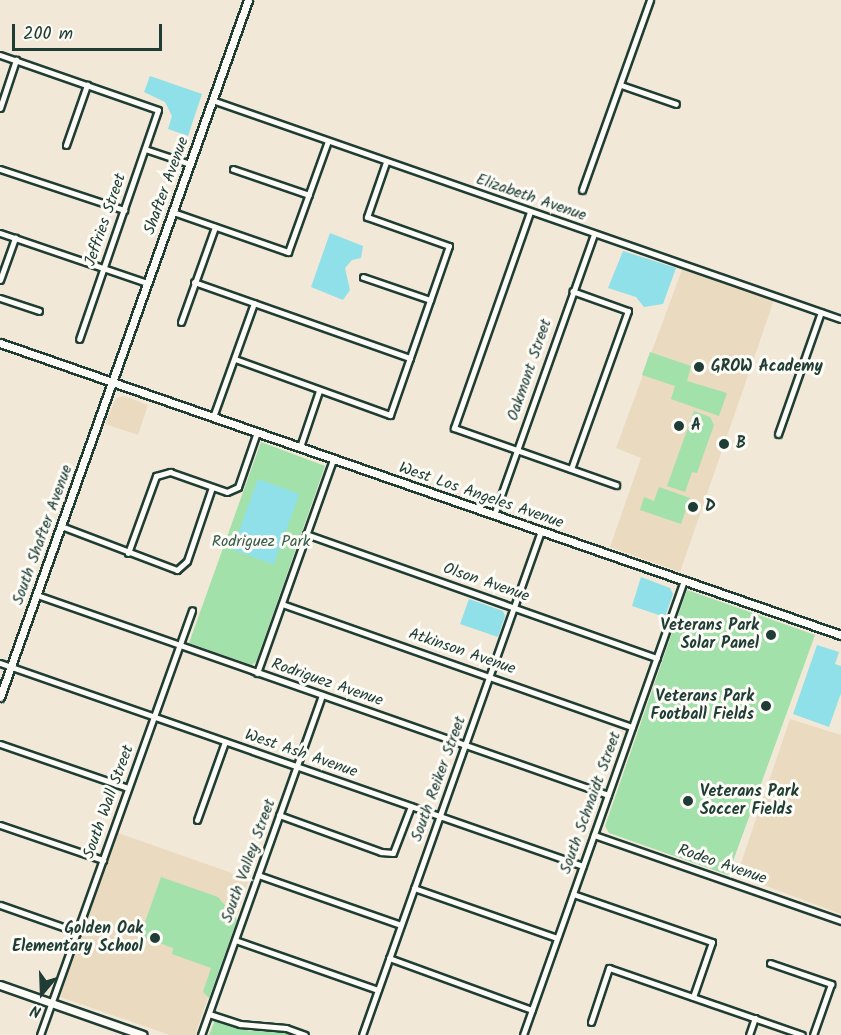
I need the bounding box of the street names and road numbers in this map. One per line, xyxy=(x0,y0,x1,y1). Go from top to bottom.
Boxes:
street label: Shafter Avenue xyxy=(140,134,194,238)
street label: Elizabeth Avenue xyxy=(473,170,589,226)
street label: Jeffries Street xyxy=(81,171,131,269)
street label: Oakmont Street xyxy=(504,317,556,423)
street label: West Los Angeles Avenue xyxy=(396,459,566,533)
street label: South Shafter Avenue xyxy=(9,462,77,608)
street label: Olson Avenue xyxy=(440,559,532,607)
street label: Atkinson Avenue xyxy=(406,625,518,679)
street label: Rodriguez Avenue xyxy=(269,655,385,711)
street label: South Reiker Street xyxy=(407,714,471,844)
street label: West Ash Avenue xyxy=(242,726,360,782)
street label: South Schnaidt Street xyxy=(556,729,626,877)
street label: South Wall Street xyxy=(80,743,138,861)
street label: South Valley Street xyxy=(218,797,280,925)
street label: Rodeo Avenue xyxy=(675,841,769,889)

